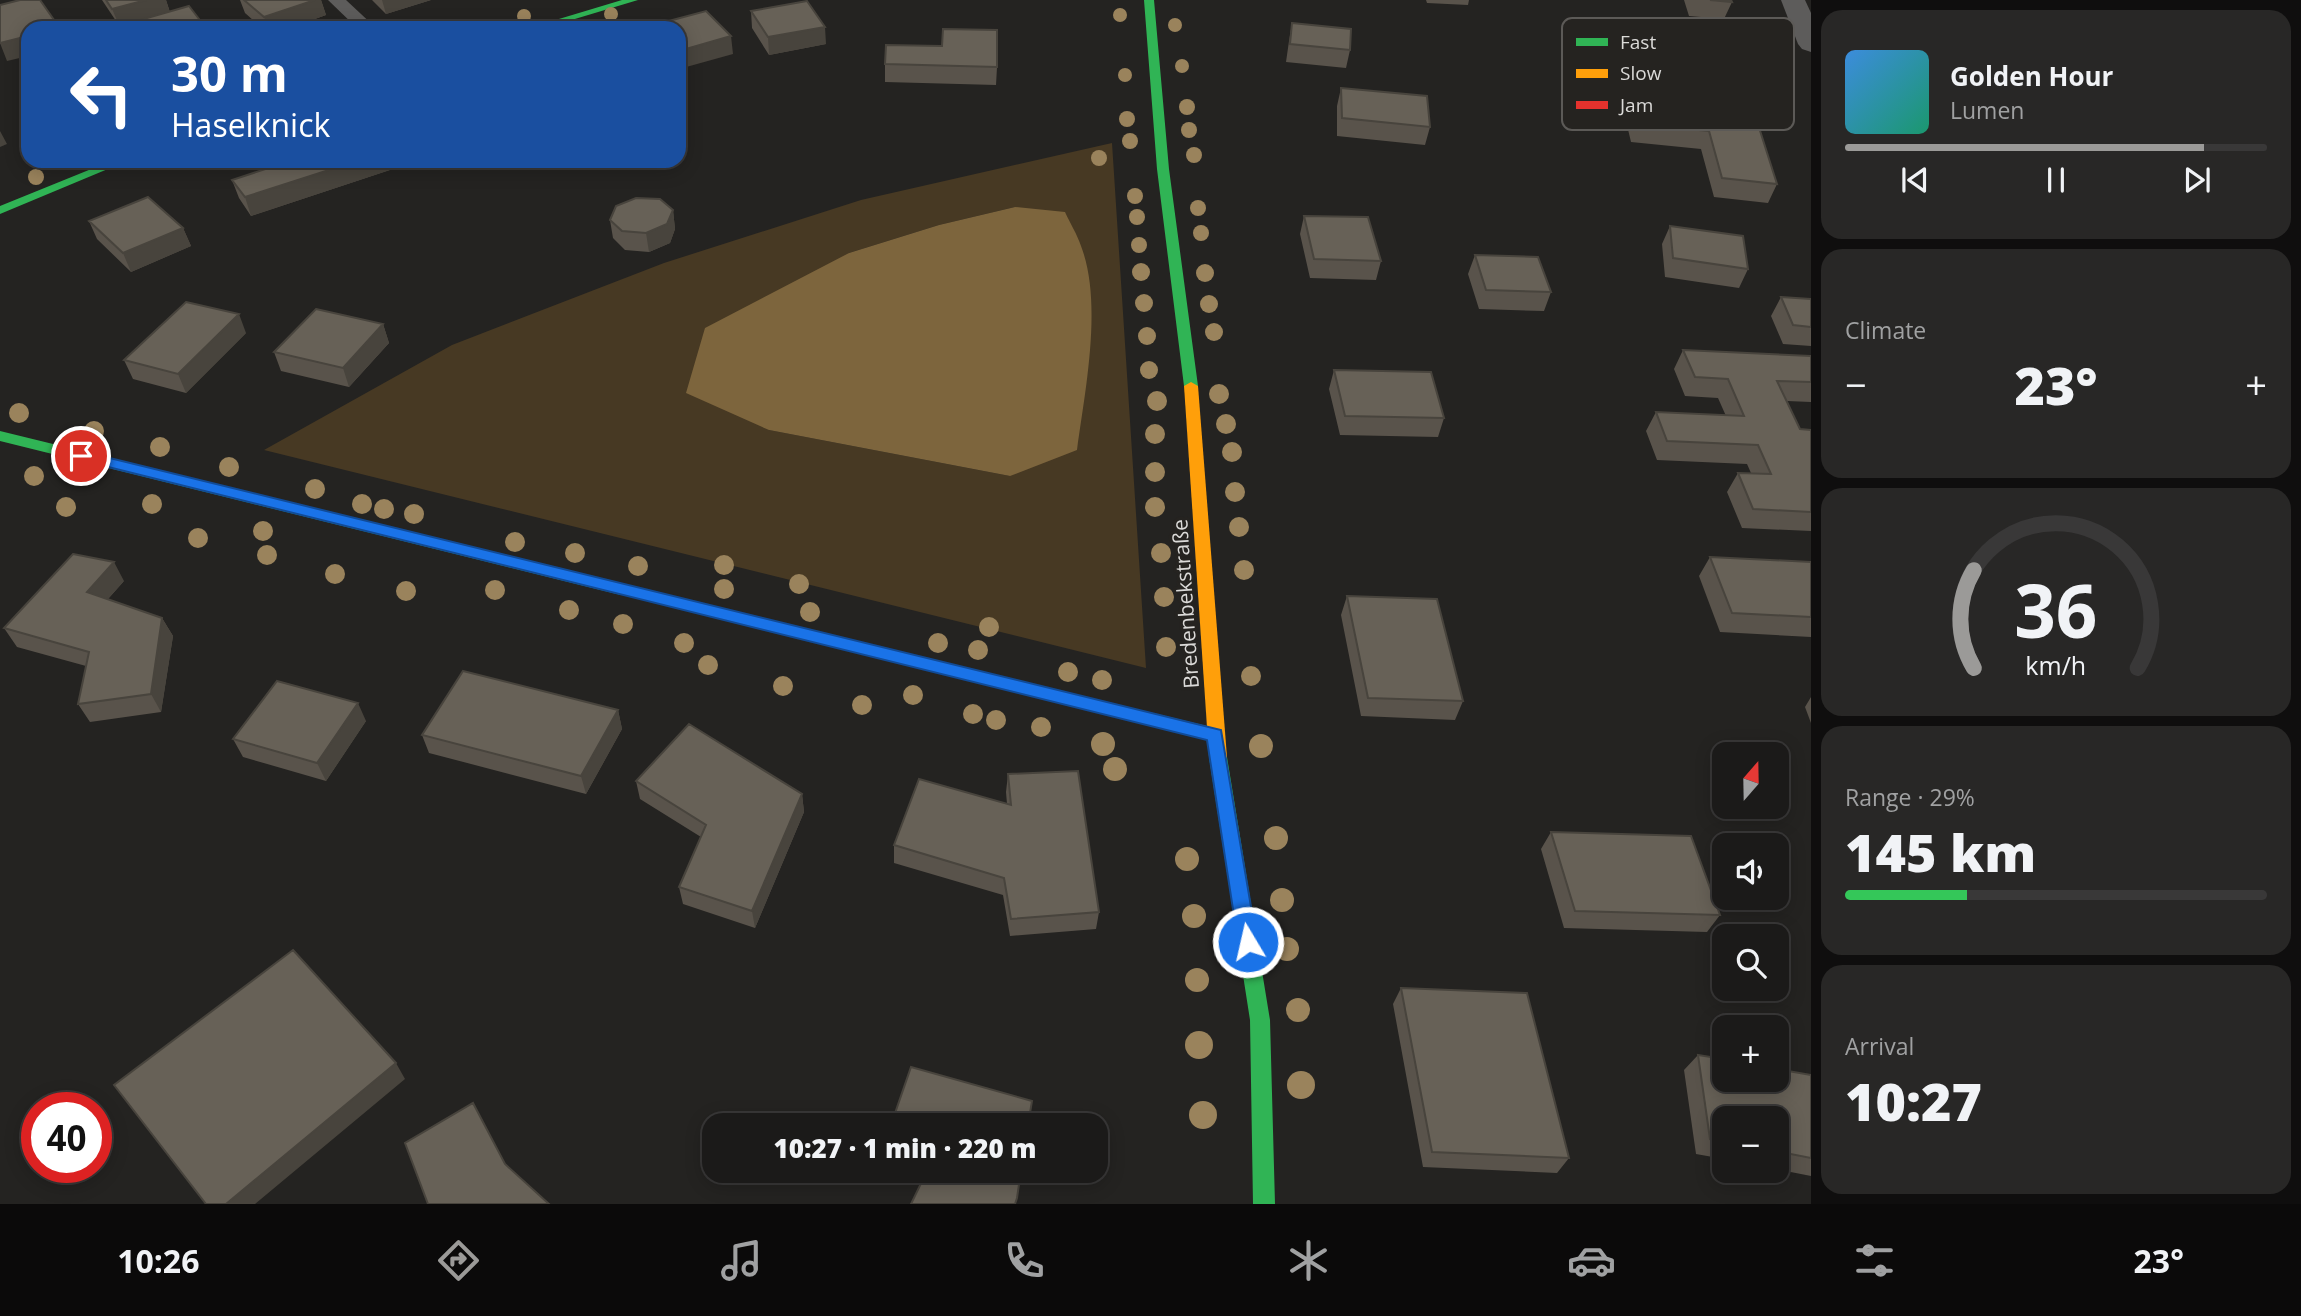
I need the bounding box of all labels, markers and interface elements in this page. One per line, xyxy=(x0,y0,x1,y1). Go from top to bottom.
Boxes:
legend xyxy=(1562,18,1794,130)
text: Fast xyxy=(1620,29,1656,55)
text: 30 m xyxy=(171,40,288,106)
icon: left xyxy=(56,49,147,140)
text: Golden Hour xyxy=(1950,58,2113,94)
text: Slow xyxy=(1620,60,1662,86)
text: Jam xyxy=(1618,92,1653,118)
text: Lumen xyxy=(1950,94,2024,126)
text: Haselknick xyxy=(171,103,330,146)
icon: previous xyxy=(1896,161,1934,199)
icon: pause xyxy=(2037,161,2075,199)
icon: next xyxy=(2178,161,2216,199)
text: Climate xyxy=(1845,314,1926,346)
text: 23° xyxy=(2015,349,2097,420)
text: − xyxy=(1845,358,1867,410)
text: + xyxy=(2245,358,2267,410)
pin xyxy=(51,426,111,486)
icon: arrive xyxy=(62,437,100,475)
street label: Bredenbekstraße xyxy=(1165,518,1205,690)
text: 36 xyxy=(2014,560,2098,659)
text: km/h xyxy=(2026,648,2086,682)
north arrow xyxy=(1712,742,1788,819)
map controls xyxy=(1712,742,1789,1183)
text: Range · 29% xyxy=(1845,781,1975,813)
text: 145 km xyxy=(1845,816,2036,887)
button: sound xyxy=(1712,833,1789,910)
position arrow xyxy=(1211,905,1285,979)
button: search xyxy=(1712,924,1789,1001)
button: + xyxy=(1712,1015,1789,1092)
text: Arrival xyxy=(1845,1030,1914,1062)
text: 10:27 xyxy=(1845,1065,1982,1136)
speed limit sign: 40 xyxy=(21,1092,112,1183)
button: − xyxy=(1712,1106,1789,1183)
text: 10:27 · 1 min · 220 m xyxy=(774,1130,1036,1166)
icon: directions xyxy=(434,1236,483,1285)
icon: music xyxy=(717,1236,766,1285)
icon: phone xyxy=(1000,1236,1049,1285)
icon: climate xyxy=(1284,1236,1333,1285)
icon: car xyxy=(1567,1236,1616,1285)
icon: filters xyxy=(1850,1236,1899,1285)
text: 10:26 xyxy=(117,1239,199,1282)
text: 23° xyxy=(2134,1239,2184,1282)

